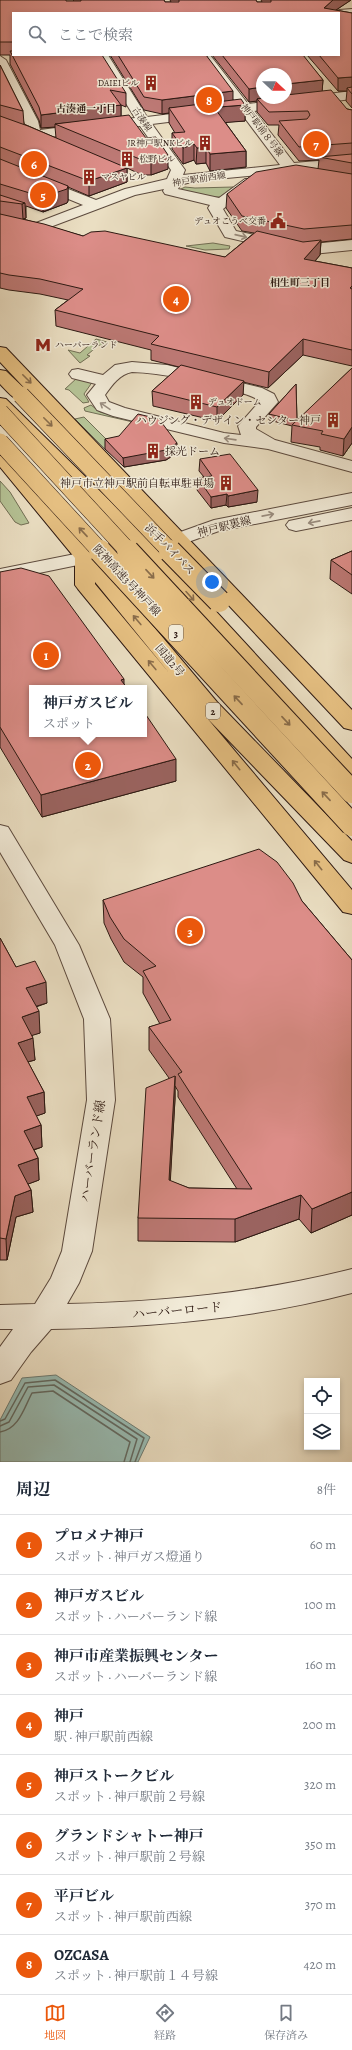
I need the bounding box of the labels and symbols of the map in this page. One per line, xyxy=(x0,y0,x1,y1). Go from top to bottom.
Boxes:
north arrow xyxy=(256,68,292,104)
building icon: DAIEIビル xyxy=(142,74,160,92)
place label: DAIEIビル xyxy=(98,77,139,89)
pin: 8 xyxy=(196,85,222,115)
street label: 神戸駅前８号線 xyxy=(238,101,286,159)
district label: 古湊通一丁目 xyxy=(56,102,116,115)
street label: 古湊線 xyxy=(129,104,155,134)
pin: 7 xyxy=(303,129,329,159)
building icon: JR神戸駅NKビル xyxy=(196,134,214,152)
place label: JR神戸駅NKビル xyxy=(128,137,193,149)
pin: 6 xyxy=(21,149,47,179)
building icon: 松野ビル xyxy=(118,150,136,168)
place label: 松野ビル xyxy=(139,153,175,165)
building icon: マスヤビル xyxy=(80,168,98,186)
street label: 神戸駅前西線 xyxy=(171,169,227,189)
place label: マスヤビル xyxy=(101,171,146,183)
pin: 5 xyxy=(30,180,56,210)
public building icon: デュオこうべ交番 xyxy=(269,212,287,230)
place label: デュオこうべ交番 xyxy=(194,215,266,227)
one-way arrow xyxy=(234,233,247,241)
district label: 相生町三丁目 xyxy=(270,276,330,289)
pin: 4 xyxy=(163,284,189,314)
metro station icon: ハーバーランド xyxy=(34,336,52,354)
place label: ハーバーランド xyxy=(55,339,118,351)
one-way arrow xyxy=(22,374,32,384)
building icon: デュオドーム xyxy=(187,393,205,411)
place label: デュオドーム xyxy=(208,396,262,408)
one-way arrow xyxy=(99,401,111,409)
building icon: ハウジング・デザイン・センター神戸 xyxy=(324,411,342,429)
place label: ハウジング・デザイン・センター神戸 xyxy=(136,413,321,428)
one-way arrow xyxy=(43,417,53,427)
one-way arrow xyxy=(224,435,237,443)
building icon: 採光ドーム xyxy=(144,442,162,460)
place label: 採光ドーム xyxy=(165,444,220,459)
building icon: 神戸市立神戸駅前自転車駐車場 xyxy=(217,474,235,492)
place label: 神戸市立神戸駅前自転車駐車場 xyxy=(60,476,214,491)
one-way arrow xyxy=(262,511,275,519)
street label: 神戸駅裏線 xyxy=(196,513,253,540)
one-way arrow xyxy=(308,518,321,526)
street label: 浜手バイパス xyxy=(141,520,198,578)
one-way arrow xyxy=(79,527,88,538)
street label: 阪神高速3号神戸線 xyxy=(90,541,164,619)
one-way arrow xyxy=(145,569,155,579)
your location xyxy=(202,572,222,592)
one-way arrow xyxy=(186,591,195,601)
one-way arrow xyxy=(132,615,141,626)
road number: 3 xyxy=(169,625,183,641)
pin: 1 xyxy=(33,640,59,670)
street label: 国道2号 xyxy=(152,641,188,680)
one-way arrow xyxy=(148,660,157,671)
one-way arrow xyxy=(233,695,242,706)
road number: 2 xyxy=(206,703,220,719)
one-way arrow xyxy=(281,715,290,725)
pin: 2 xyxy=(75,750,101,780)
one-way arrow xyxy=(231,760,240,770)
one-way arrow xyxy=(321,791,330,801)
one-way arrow xyxy=(314,860,323,871)
pin: 3 xyxy=(177,916,203,946)
street label: ハーバーランド線 xyxy=(76,1099,109,1203)
street label: ハーバーロード xyxy=(131,1298,223,1323)

